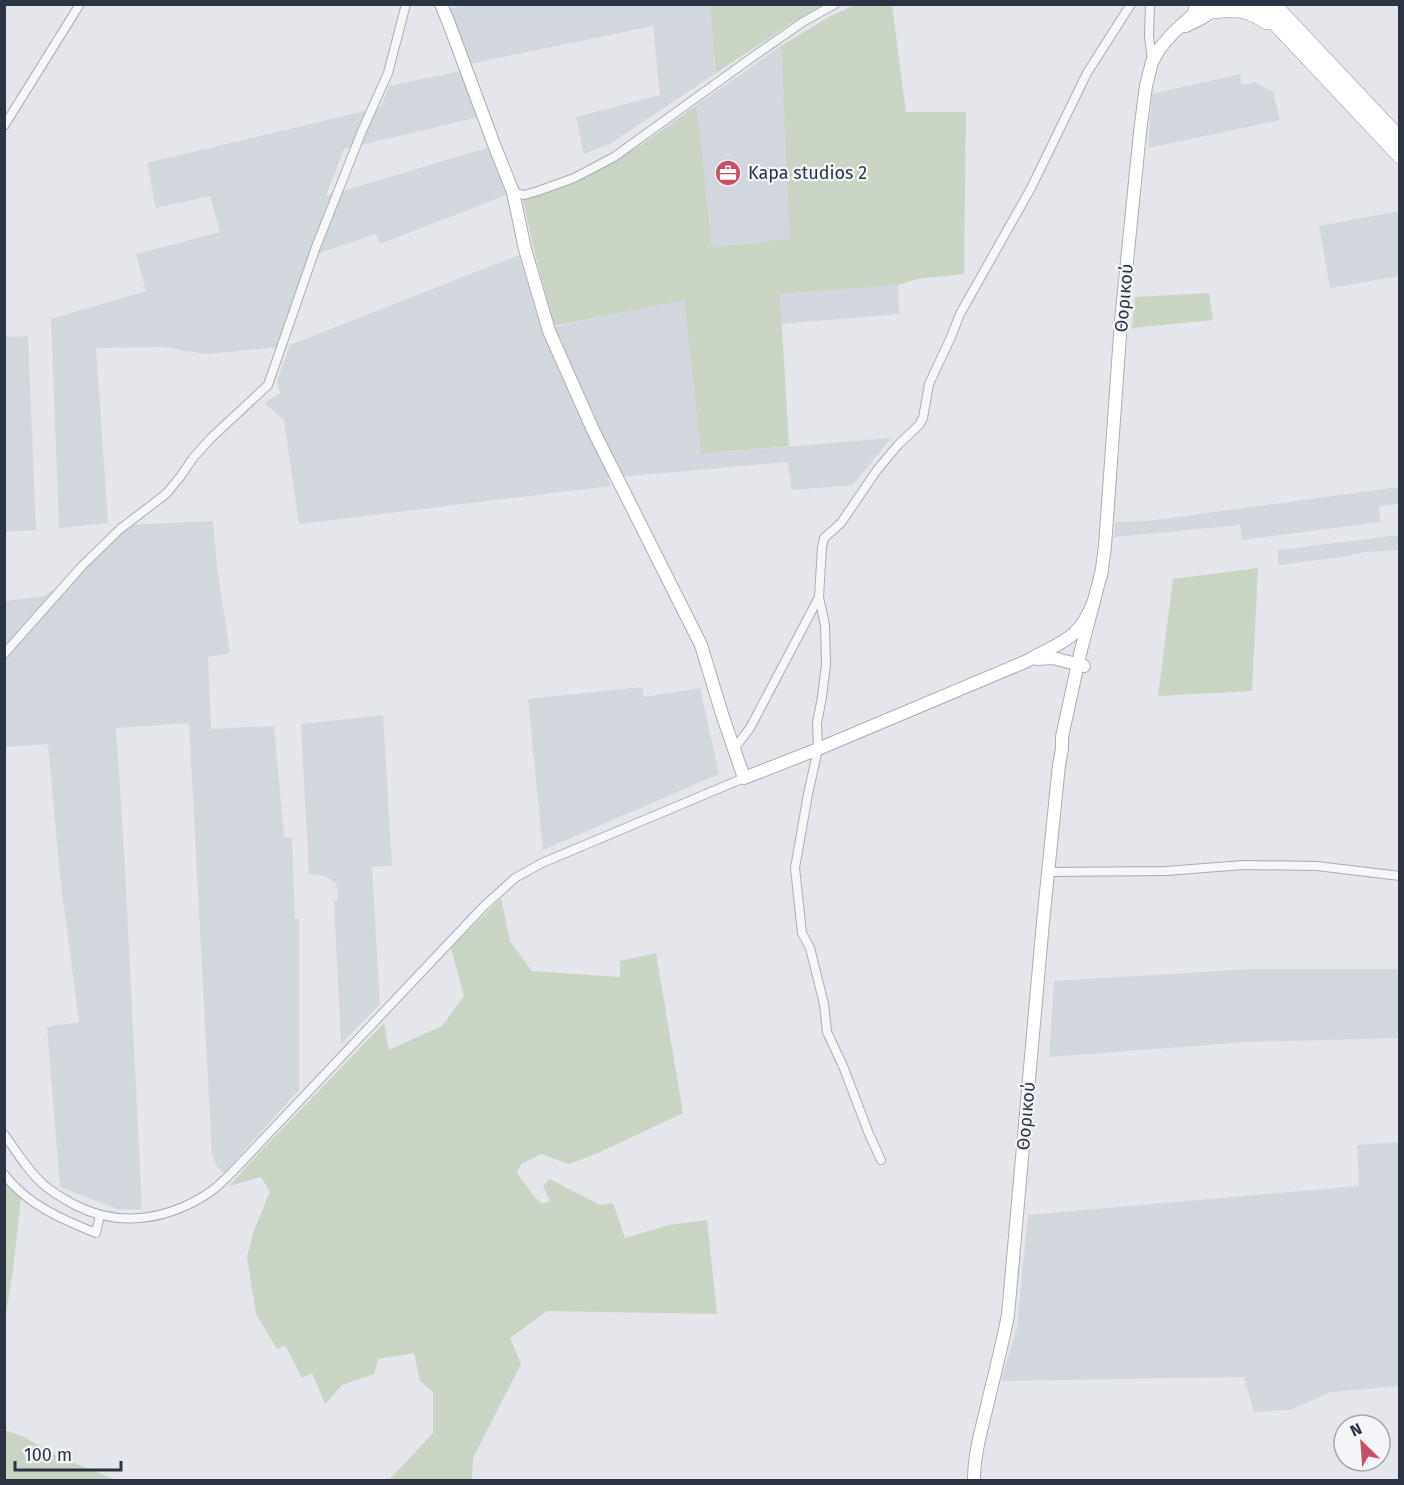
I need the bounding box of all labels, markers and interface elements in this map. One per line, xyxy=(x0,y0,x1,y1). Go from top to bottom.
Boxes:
office icon: Kapa studios 2 xyxy=(713,158,743,188)
place label: Kapa studios 2 xyxy=(748,162,867,184)
street label: Θορικού xyxy=(1110,263,1138,333)
street label: Θορικού xyxy=(1012,1081,1040,1151)
north arrow xyxy=(1332,1413,1392,1473)
text: N xyxy=(1347,1419,1365,1441)
scale bar xyxy=(15,1434,122,1472)
text: 100 m xyxy=(24,1444,72,1466)

